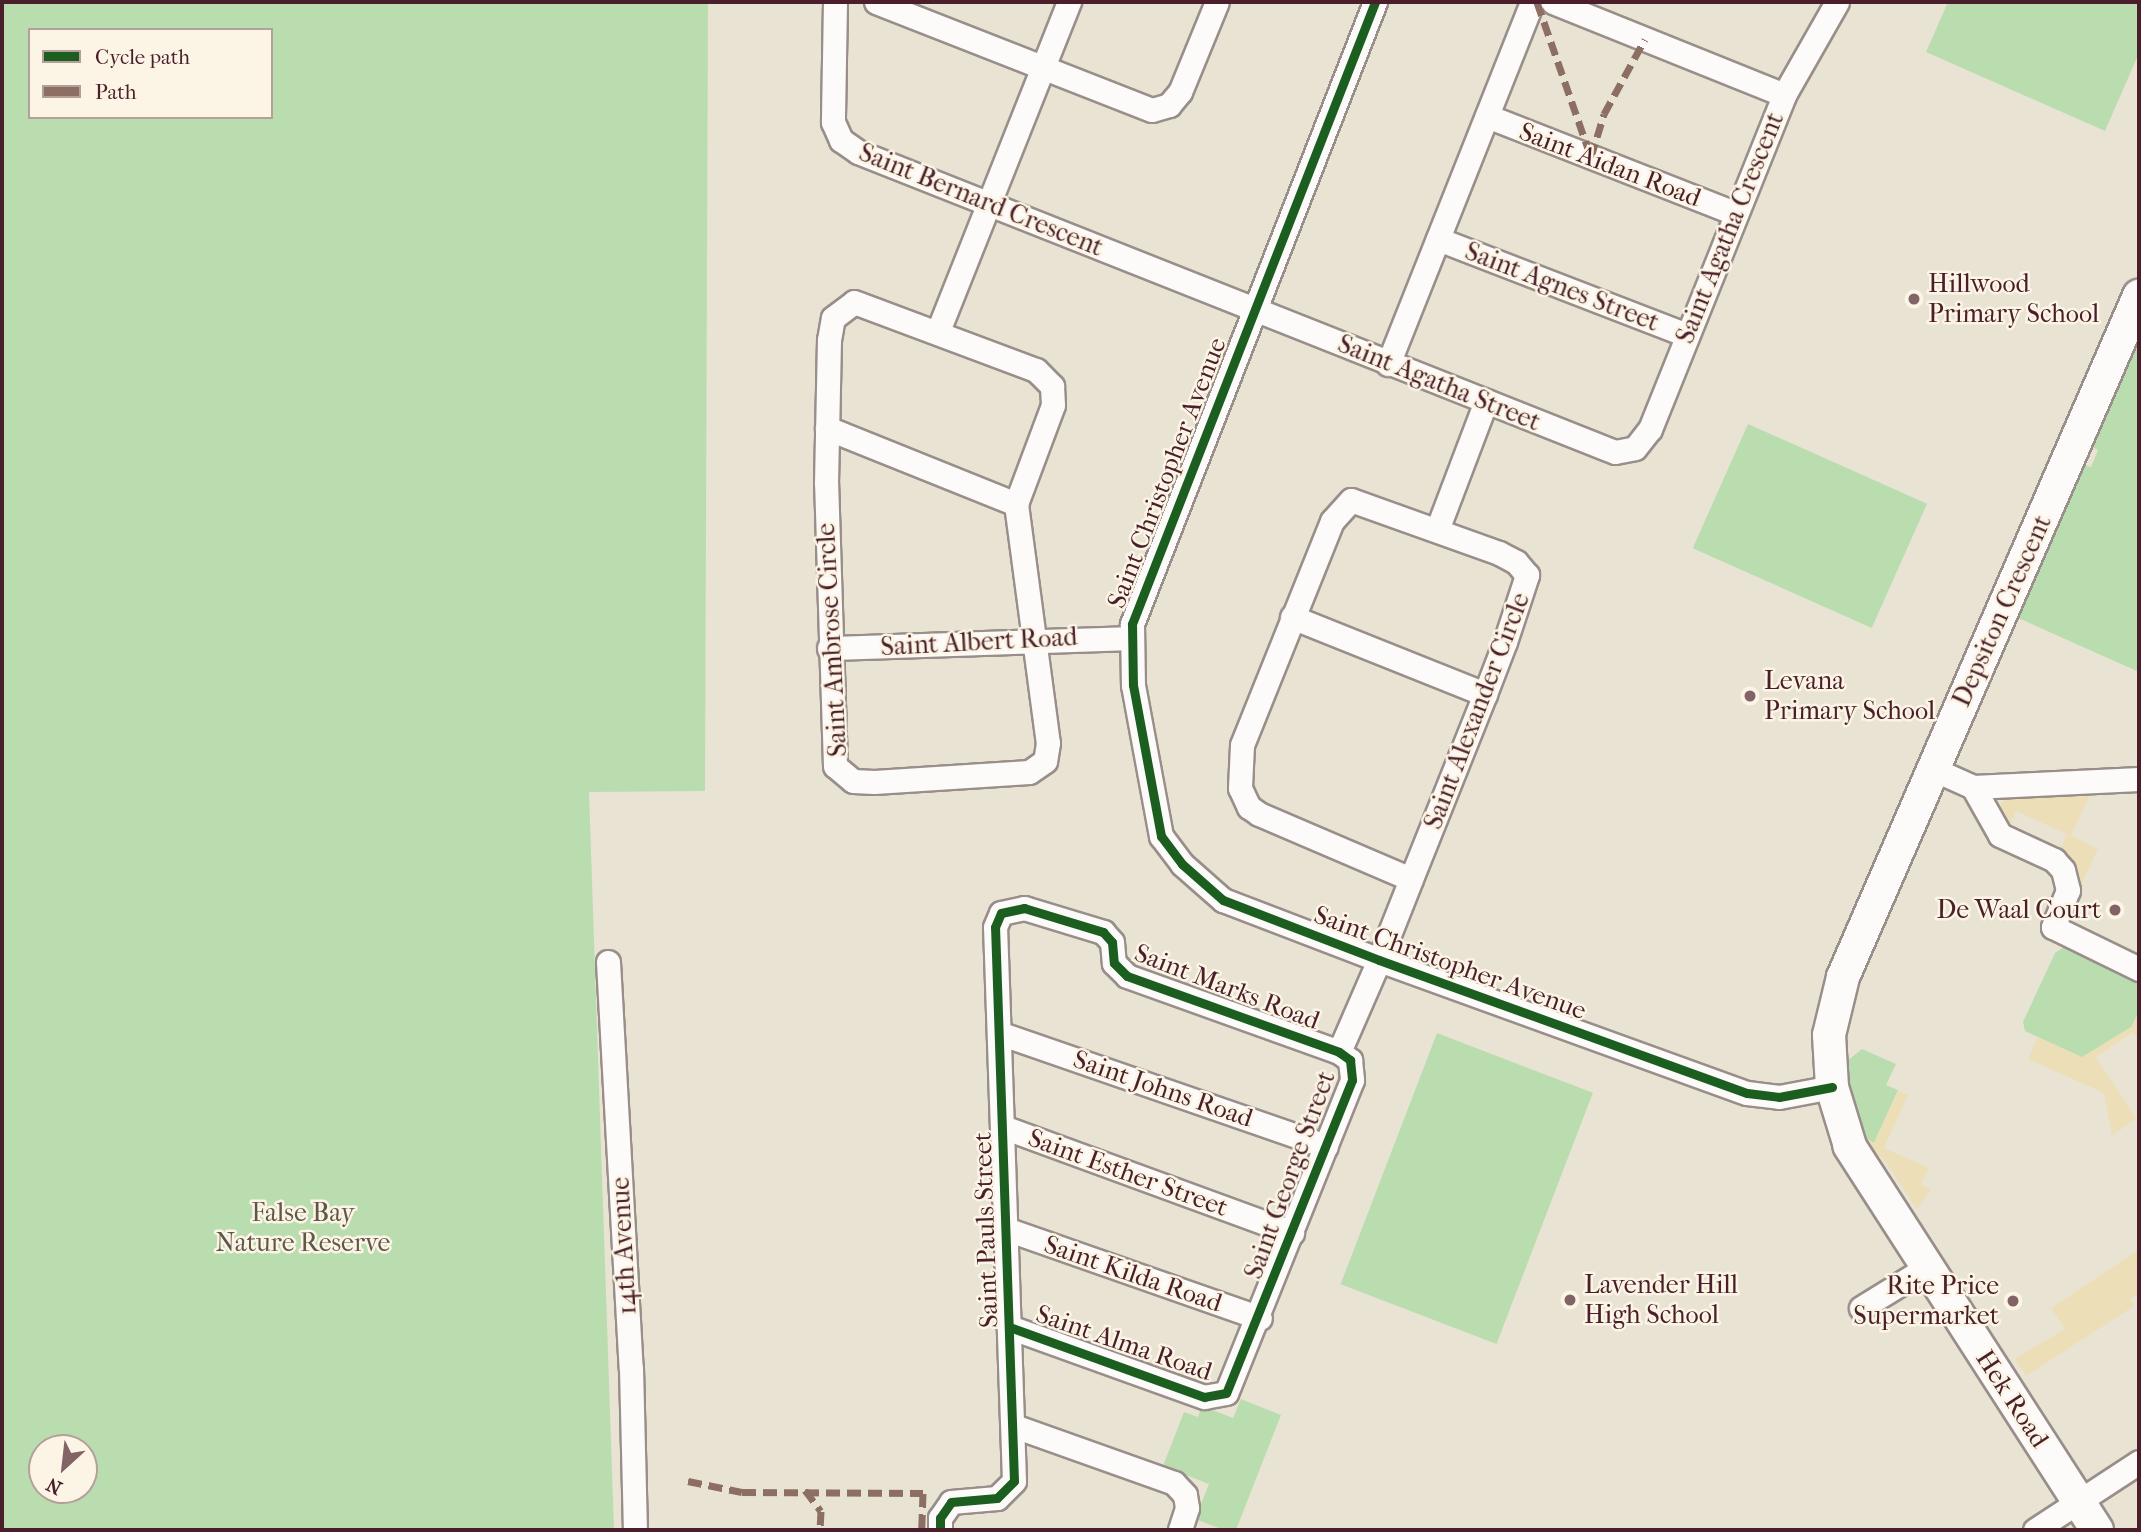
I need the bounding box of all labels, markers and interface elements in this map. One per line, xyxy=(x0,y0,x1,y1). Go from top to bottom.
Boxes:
legend xyxy=(28,28,273,119)
text: Cycle path xyxy=(95,45,190,69)
text: Path xyxy=(95,80,136,104)
street label: Saint Agatha Crescent xyxy=(1669,108,1791,348)
street label: Saint Aidan Road xyxy=(1515,116,1705,214)
street label: Saint Bernard Crescent xyxy=(854,137,1108,263)
street label: Saint Agnes Street xyxy=(1461,236,1663,338)
place label: Hillwood Primary School xyxy=(1928,268,2099,330)
marker: Hillwood Primary School xyxy=(1906,291,1922,307)
street label: Saint Agatha Street xyxy=(1333,328,1545,438)
street label: Saint Christopher Avenue xyxy=(1101,333,1233,613)
street label: Depsiton Crescent xyxy=(1946,510,2058,712)
street label: Saint Ambrose Circle xyxy=(810,522,854,758)
street label: Saint Alexander Circle xyxy=(1417,588,1537,834)
street label: Saint Albert Road xyxy=(880,621,1078,663)
place label: Levana Primary School xyxy=(1764,665,1935,726)
marker: Levana Primary School xyxy=(1742,688,1758,704)
place label: De Waal Court xyxy=(1937,894,2101,926)
street label: Saint Christopher Avenue xyxy=(1310,899,1590,1027)
marker: De Waal Court xyxy=(2107,902,2123,918)
street label: Saint Marks Road xyxy=(1130,937,1324,1037)
street label: Saint Johns Road xyxy=(1069,1044,1257,1134)
street label: Saint George Street xyxy=(1238,1067,1342,1283)
street label: Saint Esther Street xyxy=(1024,1122,1232,1224)
street label: Saint Pauls Street xyxy=(967,1132,1005,1328)
street label: 14th Avenue xyxy=(605,1176,643,1316)
park label: False Bay Nature Reserve xyxy=(216,1197,390,1258)
street label: Saint Kilda Road xyxy=(1040,1229,1226,1319)
place label: Lavender Hill High School xyxy=(1584,1269,1738,1330)
place label: Rite Price Supermarket xyxy=(1853,1270,1999,1332)
marker: Lavender Hill High School xyxy=(1562,1292,1578,1308)
marker: Rite Price Supermarket xyxy=(2005,1293,2021,1309)
street label: Saint Alma Road xyxy=(1032,1298,1216,1388)
street label: Hek Road xyxy=(1969,1344,2055,1454)
north arrow xyxy=(28,1434,98,1504)
text: N xyxy=(43,1473,66,1499)

